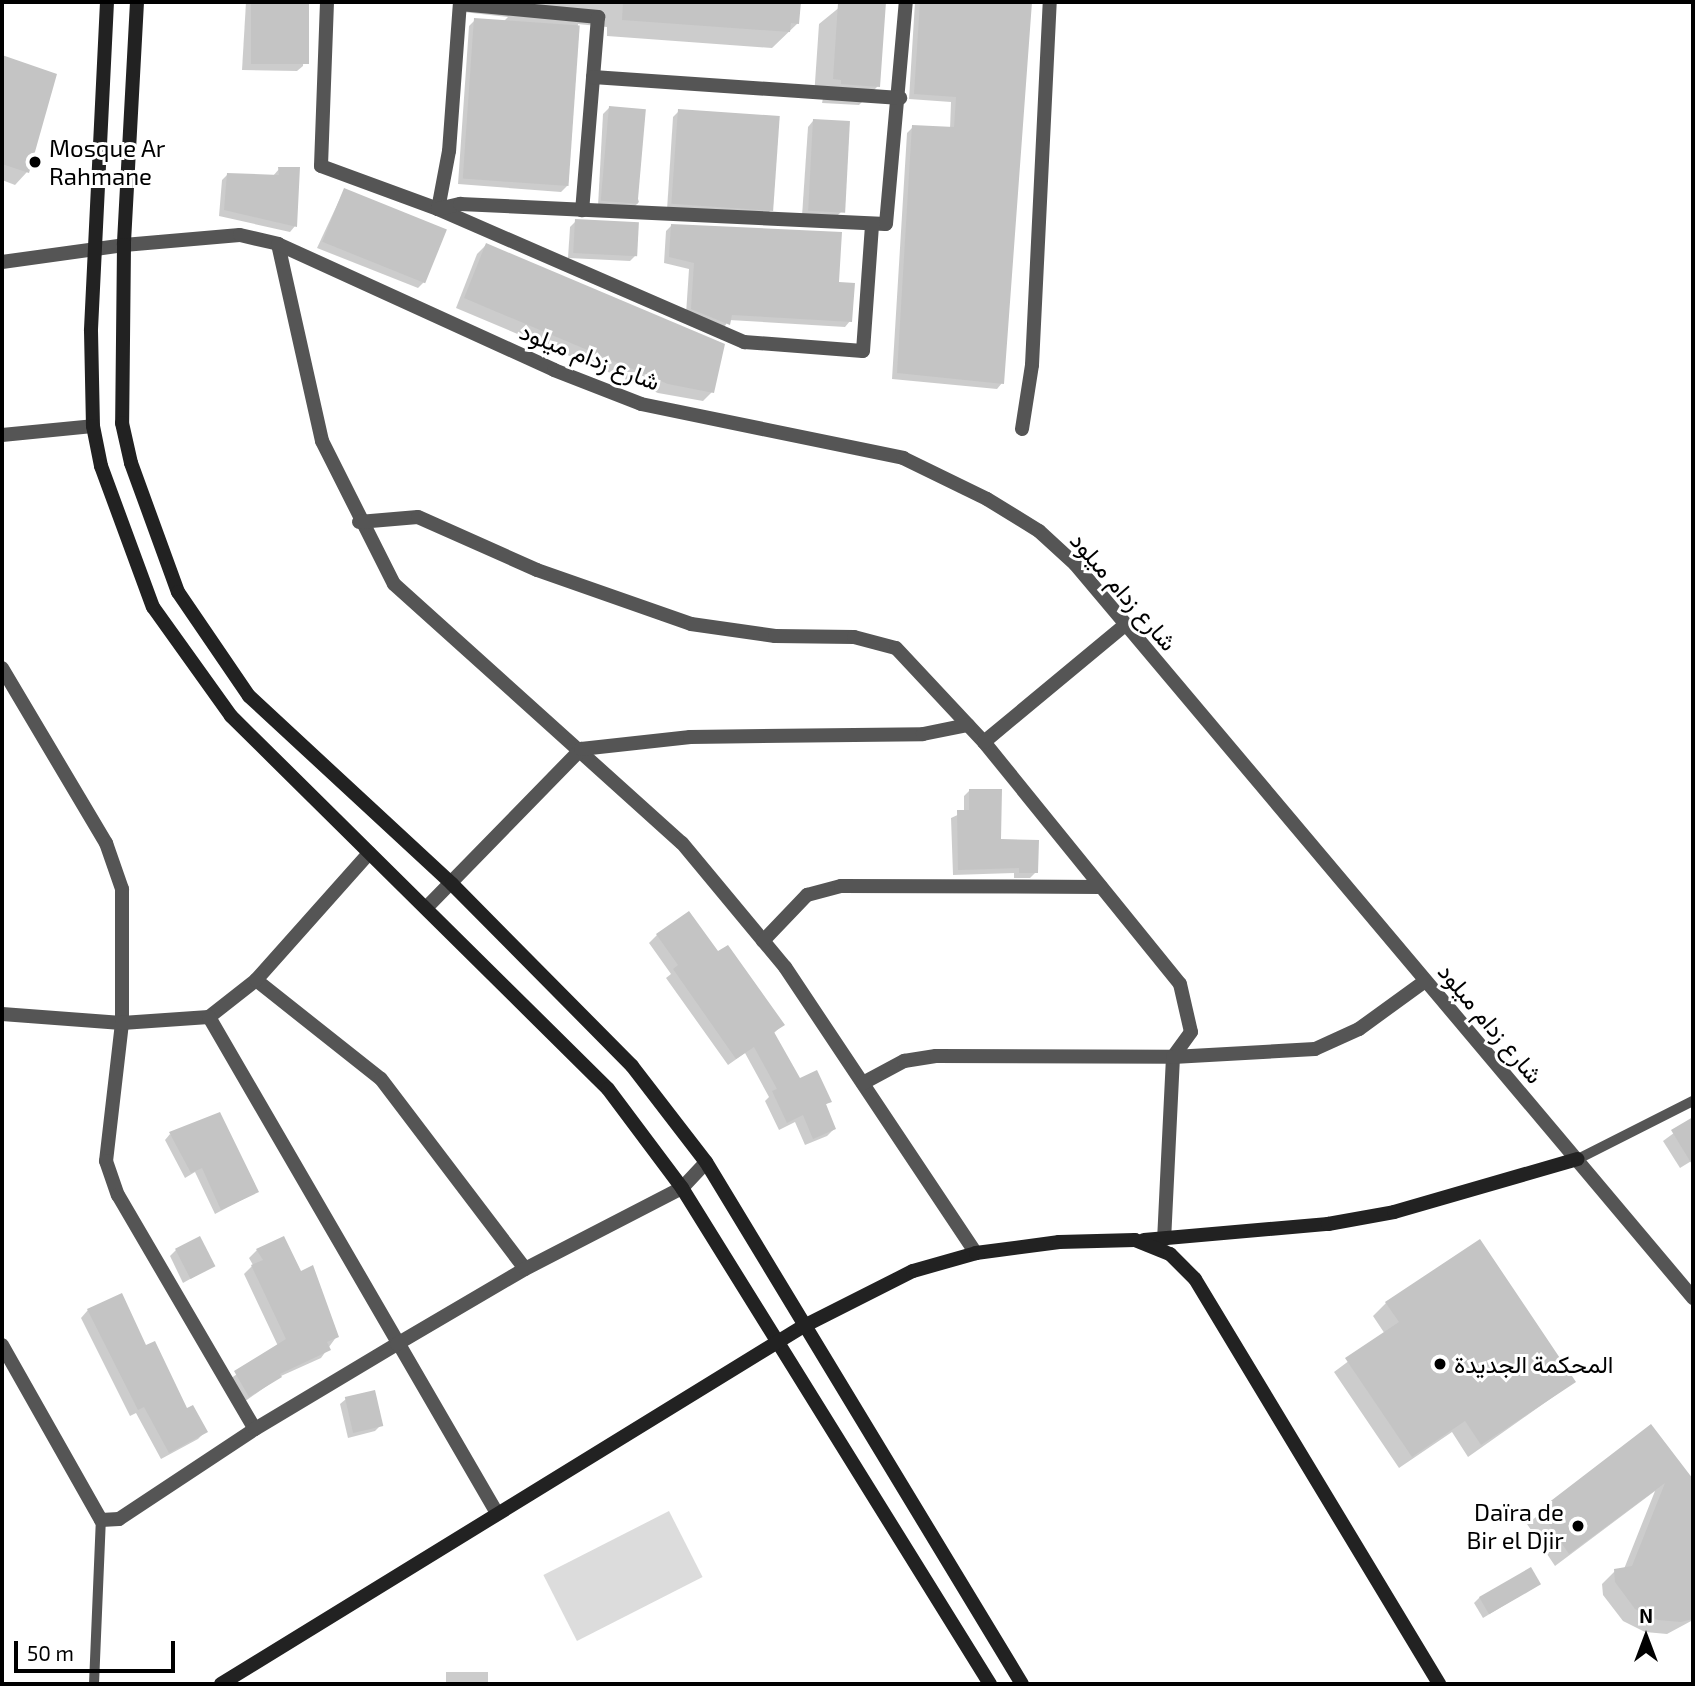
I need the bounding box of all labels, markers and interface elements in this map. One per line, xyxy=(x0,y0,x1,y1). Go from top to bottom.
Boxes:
place label: Mosque Ar Rahmane xyxy=(49,134,166,190)
marker: Mosque Ar Rahmane xyxy=(27,154,43,170)
street label: شارع زدام ميلود xyxy=(516,316,664,396)
street label: شارع زدام ميلود xyxy=(1065,526,1183,656)
street label: شارع زدام ميلود xyxy=(1432,957,1550,1089)
place label: المحكمة الجديدة xyxy=(1454,1350,1613,1378)
marker: المحكمة الجديدة xyxy=(1432,1356,1448,1372)
place label: Daïra de Bir el Djir xyxy=(1465,1498,1564,1554)
marker: Daïra de Bir el Djir xyxy=(1570,1518,1586,1534)
north arrow xyxy=(1611,1602,1681,1672)
text: N xyxy=(1639,1604,1653,1627)
scale bar xyxy=(18,1626,178,1670)
text: 50 m xyxy=(27,1640,74,1665)

